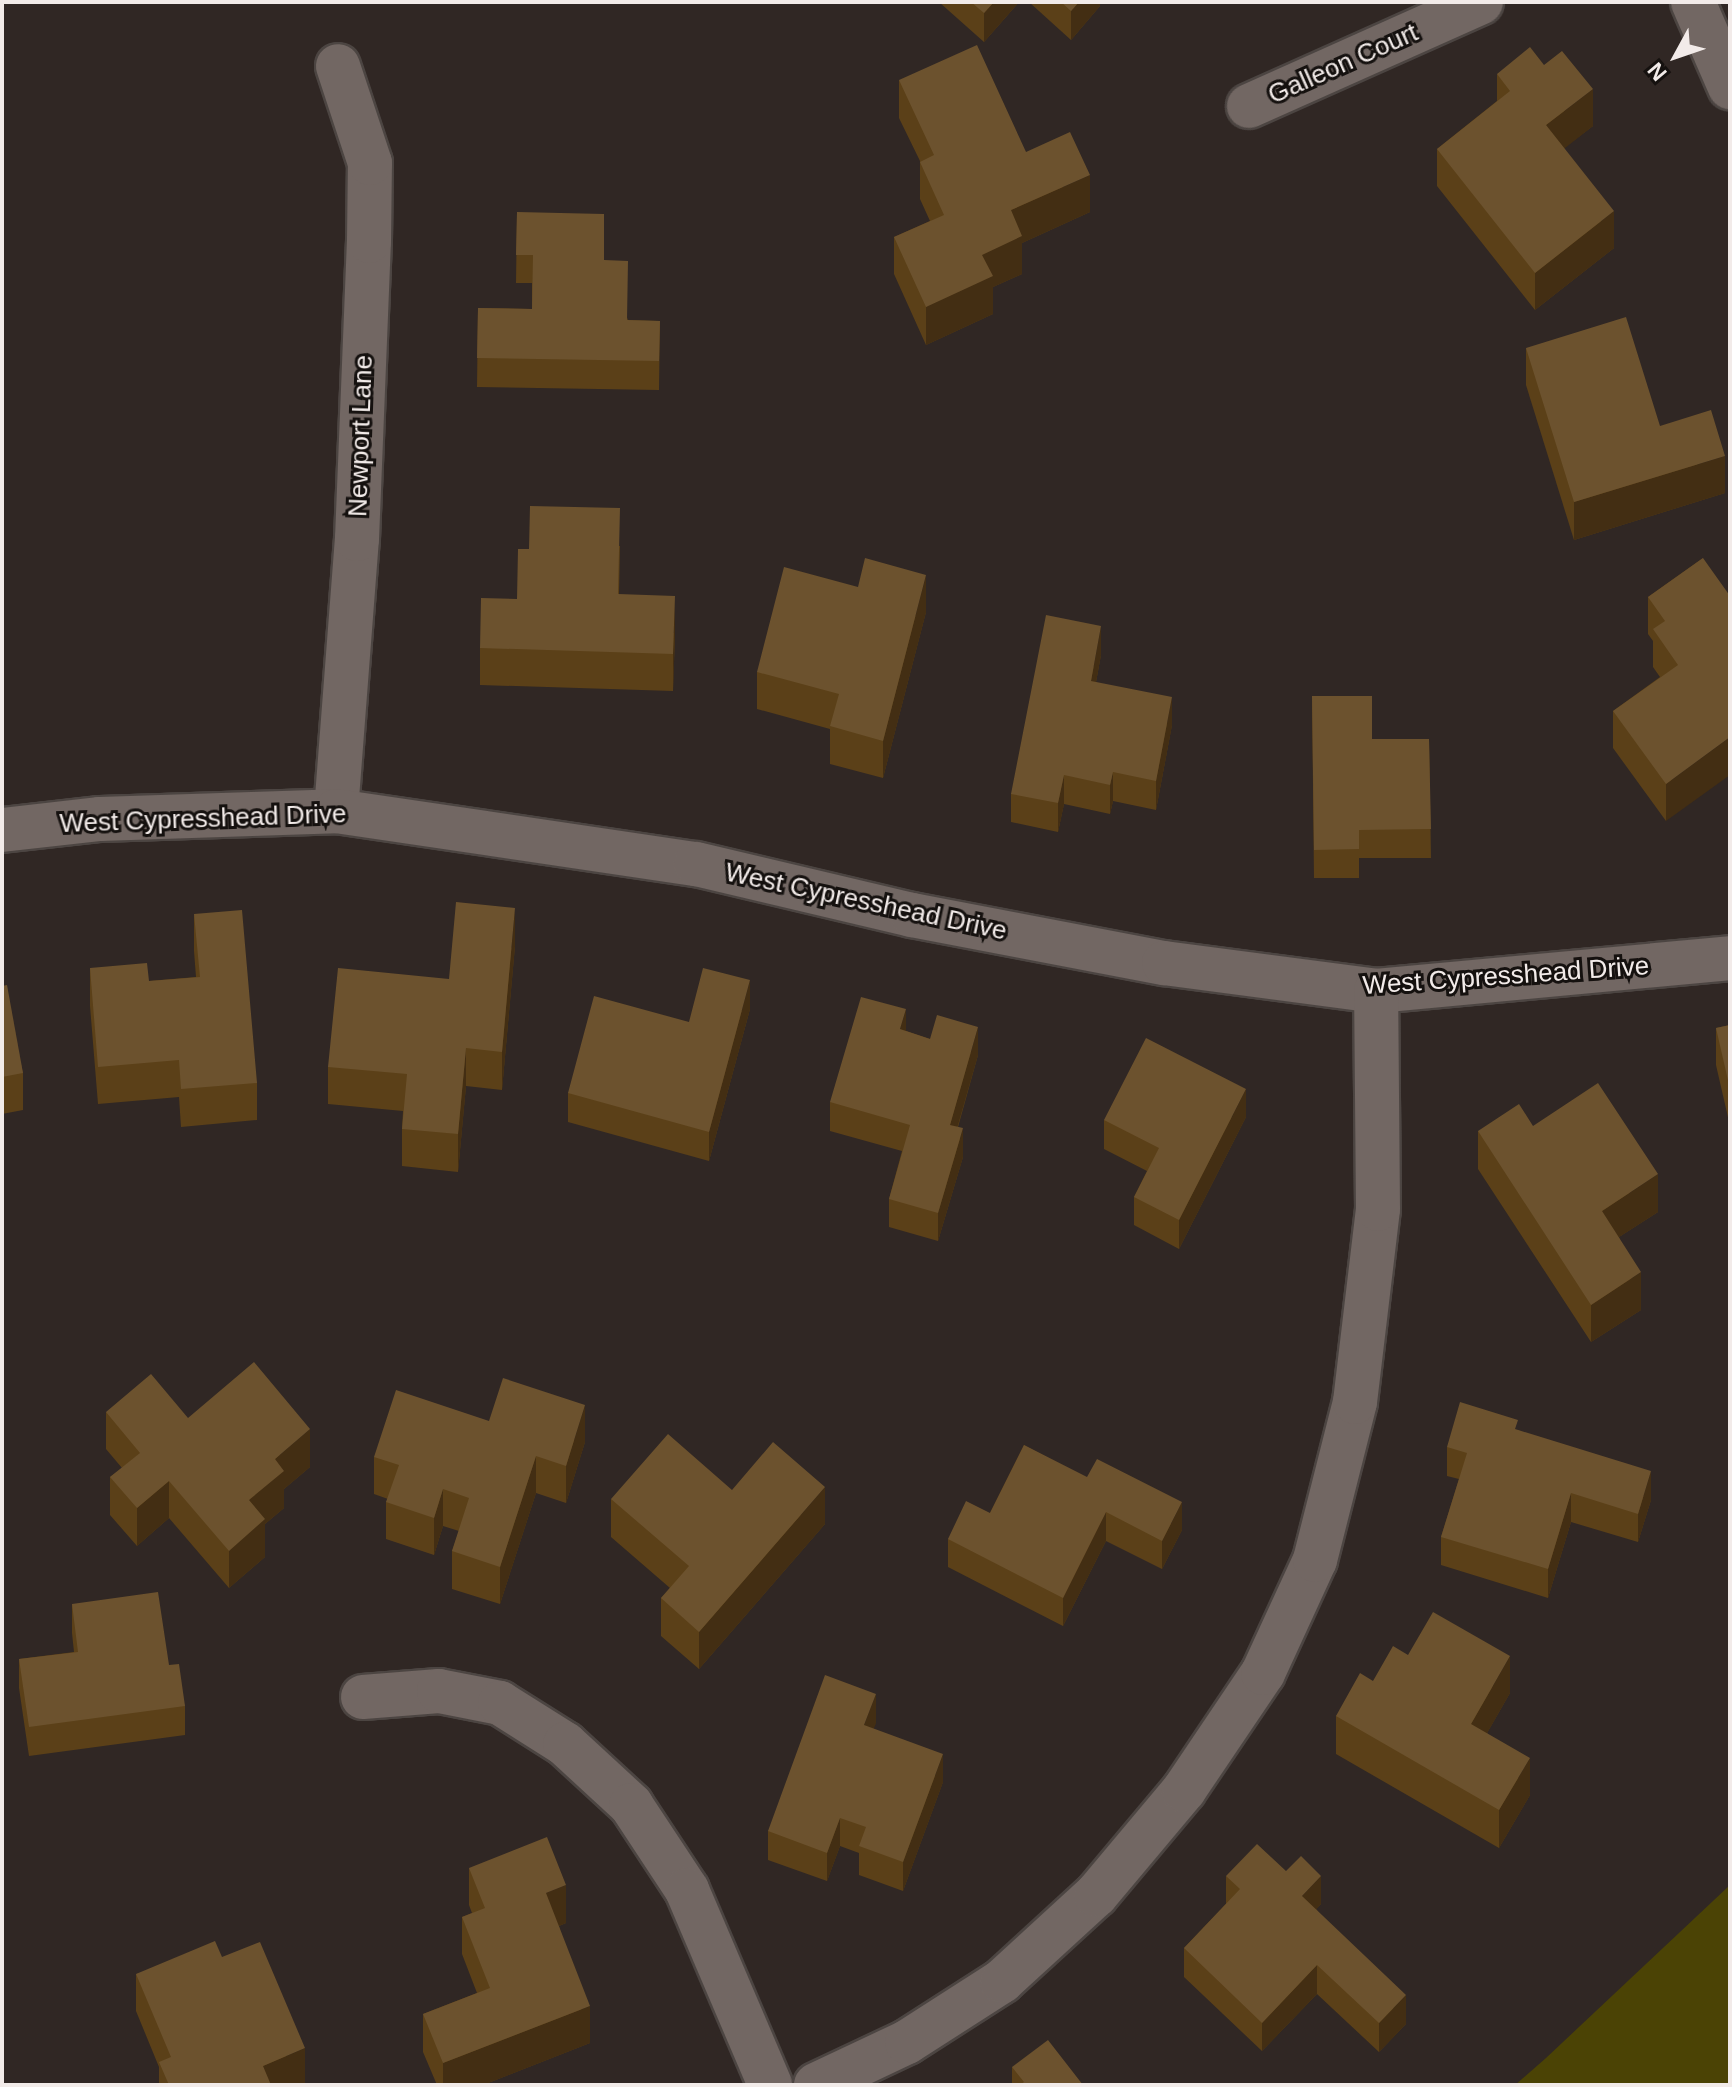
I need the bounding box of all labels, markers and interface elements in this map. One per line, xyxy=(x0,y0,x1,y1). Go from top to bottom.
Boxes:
north arrow xyxy=(1636,16,1716,96)
street label: Galleon Court xyxy=(1263,17,1423,111)
text: N xyxy=(1643,58,1672,86)
street label: Newport Lane xyxy=(343,355,379,517)
street label: West Cypresshead Drive xyxy=(59,798,347,840)
street label: West Cypresshead Drive xyxy=(722,857,1010,947)
street label: West Cypresshead Drive xyxy=(1362,950,1650,1002)

